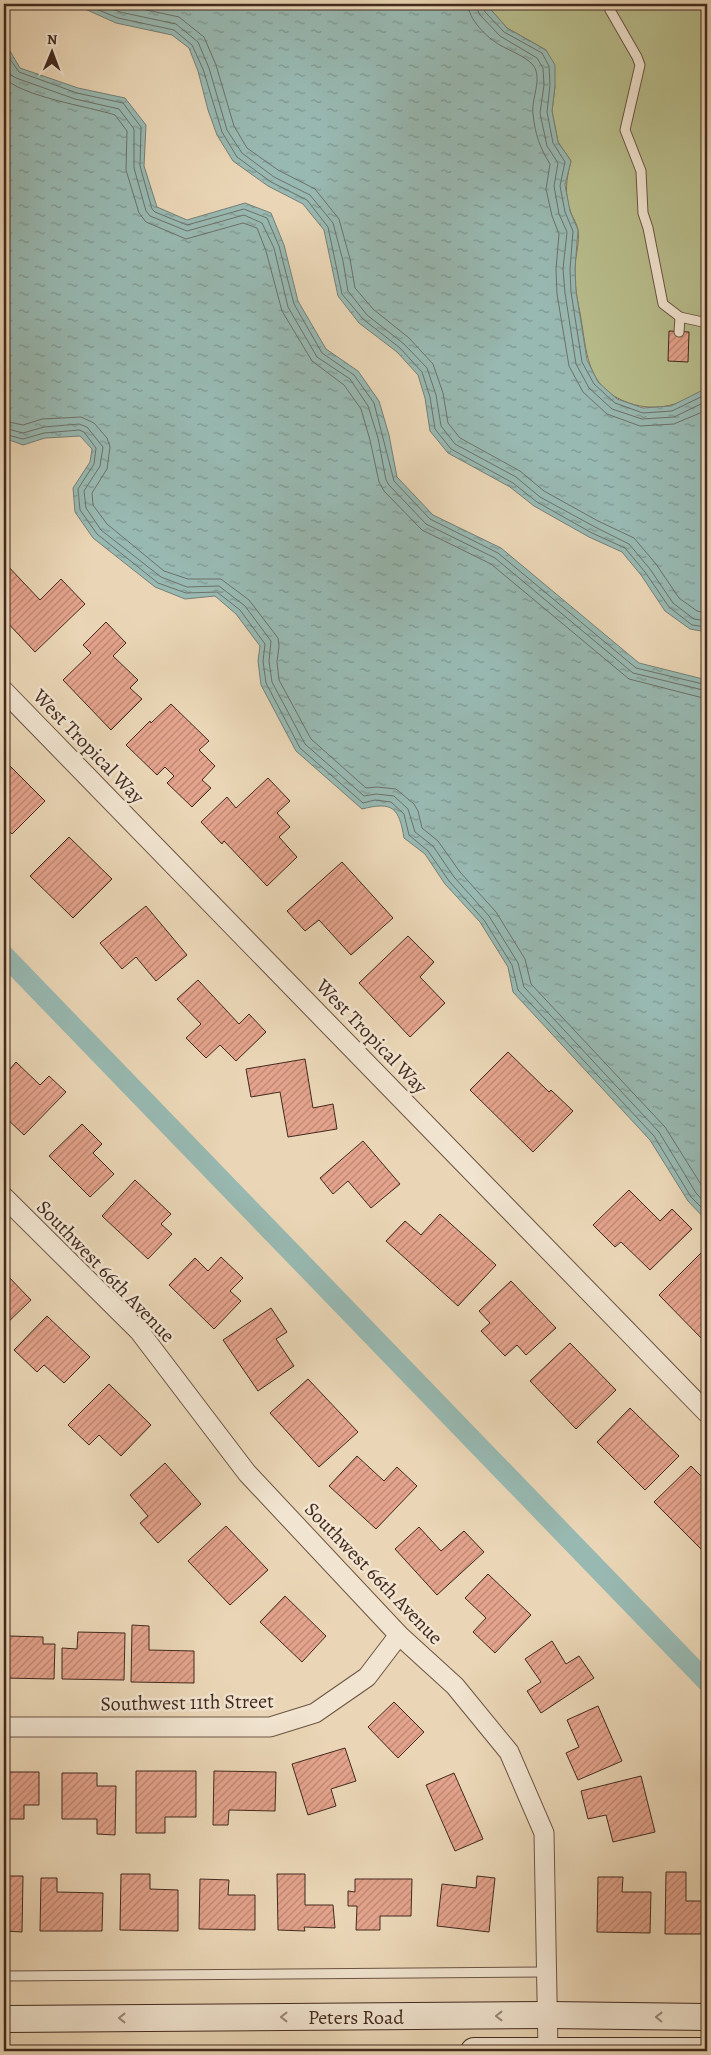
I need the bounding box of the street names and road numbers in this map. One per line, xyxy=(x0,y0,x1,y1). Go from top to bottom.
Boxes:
street label: West Tropical Way xyxy=(26,682,151,810)
street label: West Tropical Way xyxy=(309,972,434,1100)
street label: Southwest 66th Avenue xyxy=(30,1194,181,1349)
street label: Southwest 66th Avenue xyxy=(298,1496,449,1651)
street label: Southwest 11th Street xyxy=(100,1687,274,1718)
street label: Peters Road xyxy=(308,2004,404,2031)

